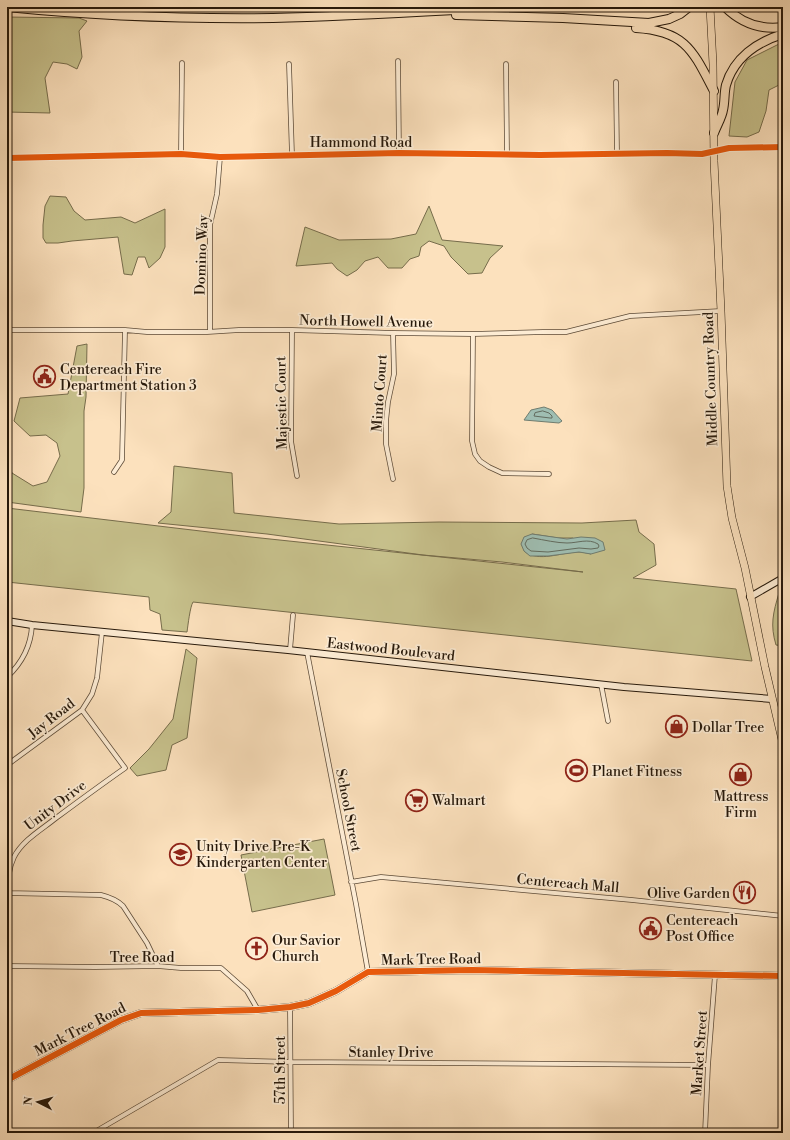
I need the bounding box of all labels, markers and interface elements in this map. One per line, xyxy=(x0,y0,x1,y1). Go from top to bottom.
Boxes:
street label: Hammond Road xyxy=(310,134,412,152)
street label: Domino Way xyxy=(192,214,212,295)
street label: Middle Country Road xyxy=(700,311,722,446)
street label: North Howell Avenue xyxy=(299,312,433,332)
street label: Minto Court xyxy=(368,354,392,432)
street label: Majestic Court xyxy=(272,356,292,450)
place label: Centereach Fire Department Station 3 xyxy=(60,361,197,395)
public building icon: Centereach Fire Department Station 3 xyxy=(32,364,58,390)
street label: Eastwood Boulevard xyxy=(326,634,456,666)
street label: Jay Road xyxy=(24,695,79,743)
shop icon: Dollar Tree xyxy=(663,714,689,740)
place label: Dollar Tree xyxy=(692,719,764,737)
sports icon: Planet Fitness xyxy=(563,758,589,784)
shop icon: Mattress Firm xyxy=(728,761,754,787)
place label: Planet Fitness xyxy=(592,763,682,781)
street label: School Street xyxy=(331,767,365,853)
street label: Unity Drive xyxy=(21,777,90,835)
supermarket icon: Walmart xyxy=(404,787,430,813)
place label: Mattress Firm xyxy=(714,788,768,822)
place label: Walmart xyxy=(431,792,486,810)
place label: Unity Drive Pre-K Kindergarten Center xyxy=(196,838,327,872)
school or university icon: Unity Drive Pre-K Kindergarten Center xyxy=(168,841,194,867)
street label: Centereach Mall xyxy=(516,871,620,897)
restaurant icon: Olive Garden xyxy=(732,880,758,906)
place label: Olive Garden xyxy=(647,885,731,903)
place label: Centereach Post Office xyxy=(666,912,739,946)
public building icon: Centereach Post Office xyxy=(638,915,664,941)
place label: Our Savior Church xyxy=(272,932,340,966)
church icon: Our Savior Church xyxy=(244,935,270,961)
street label: Tree Road xyxy=(110,949,174,967)
street label: Mark Tree Road xyxy=(381,950,481,970)
street label: Mark Tree Road xyxy=(32,999,129,1061)
street label: Market Street xyxy=(688,1010,712,1096)
street label: 57th Street xyxy=(272,1036,290,1104)
street label: Stanley Drive xyxy=(348,1044,434,1062)
north arrow xyxy=(18,1082,58,1122)
text: N xyxy=(22,1096,36,1106)

